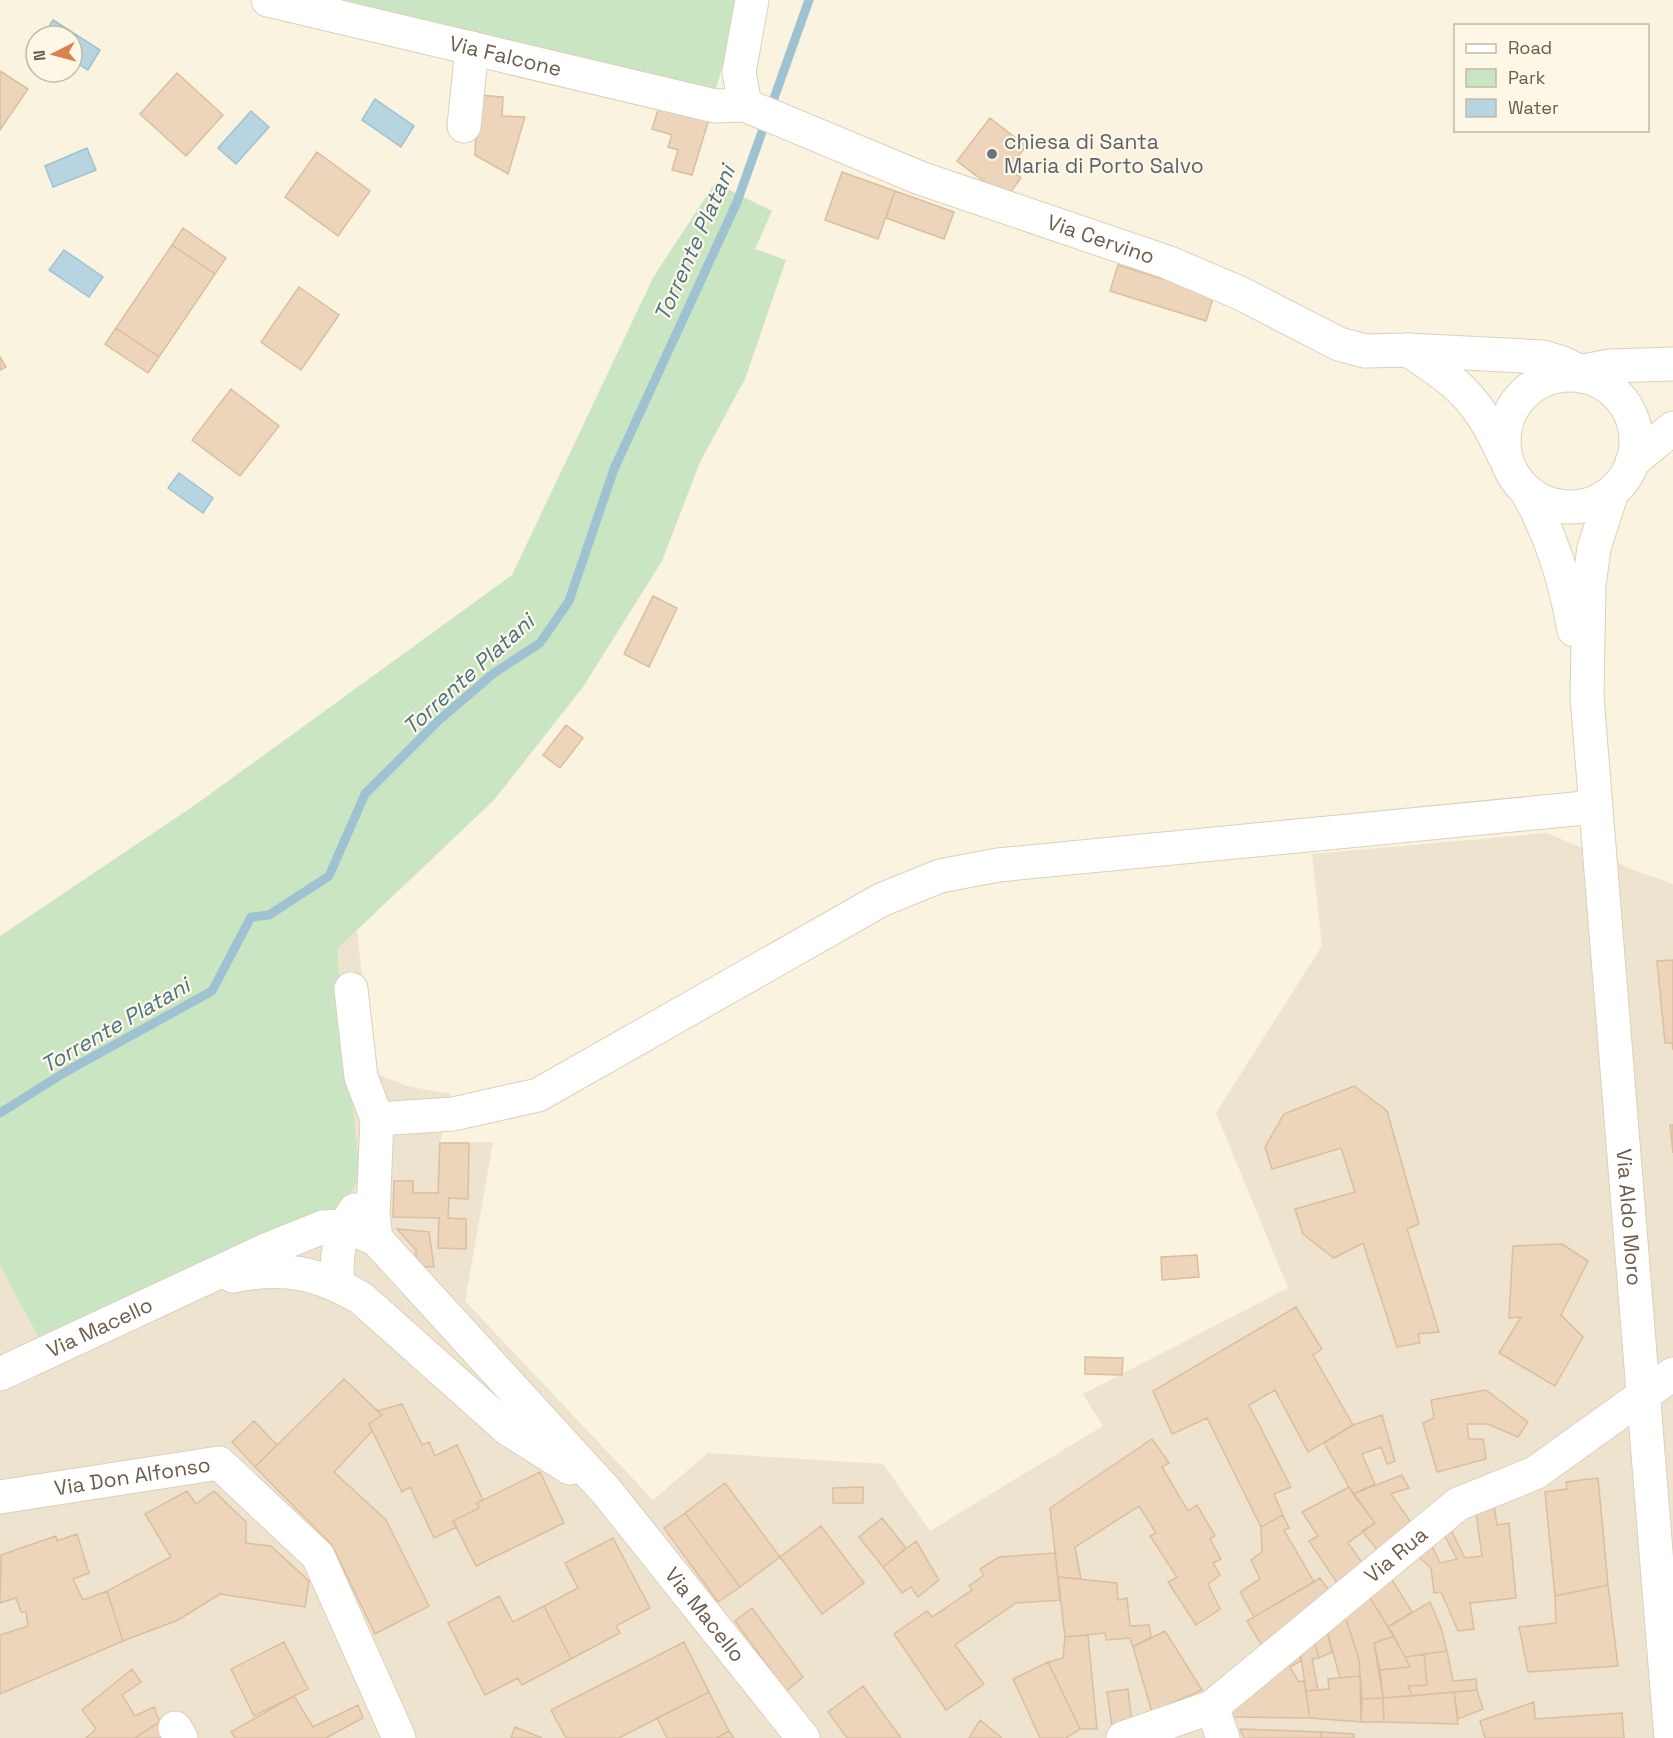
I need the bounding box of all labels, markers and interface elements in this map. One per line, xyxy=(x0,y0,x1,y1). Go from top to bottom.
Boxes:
north arrow xyxy=(24,24,84,84)
legend xyxy=(1454,24,1649,132)
street label: Via Falcone xyxy=(447,29,565,82)
text: Road xyxy=(1508,36,1552,59)
text: N xyxy=(29,49,51,62)
text: Park xyxy=(1508,66,1546,89)
text: Water xyxy=(1508,96,1559,119)
place label: chiesa di Santa Maria di Porto Salvo xyxy=(1004,128,1204,179)
marker: chiesa di Santa Maria di Porto Salvo xyxy=(985,147,999,161)
water label: Torrente Platani xyxy=(647,159,742,325)
street label: Via Cervino xyxy=(1044,208,1158,270)
water label: Torrente Platani xyxy=(396,606,541,740)
water label: Torrente Platani xyxy=(36,970,197,1079)
street label: Via Aldo Moro xyxy=(1610,1148,1648,1287)
street label: Via Macello xyxy=(42,1291,157,1363)
street label: Via Don Alfonso xyxy=(52,1451,212,1501)
street label: Via Rua xyxy=(1359,1521,1433,1589)
street label: Via Macello xyxy=(659,1561,751,1667)

